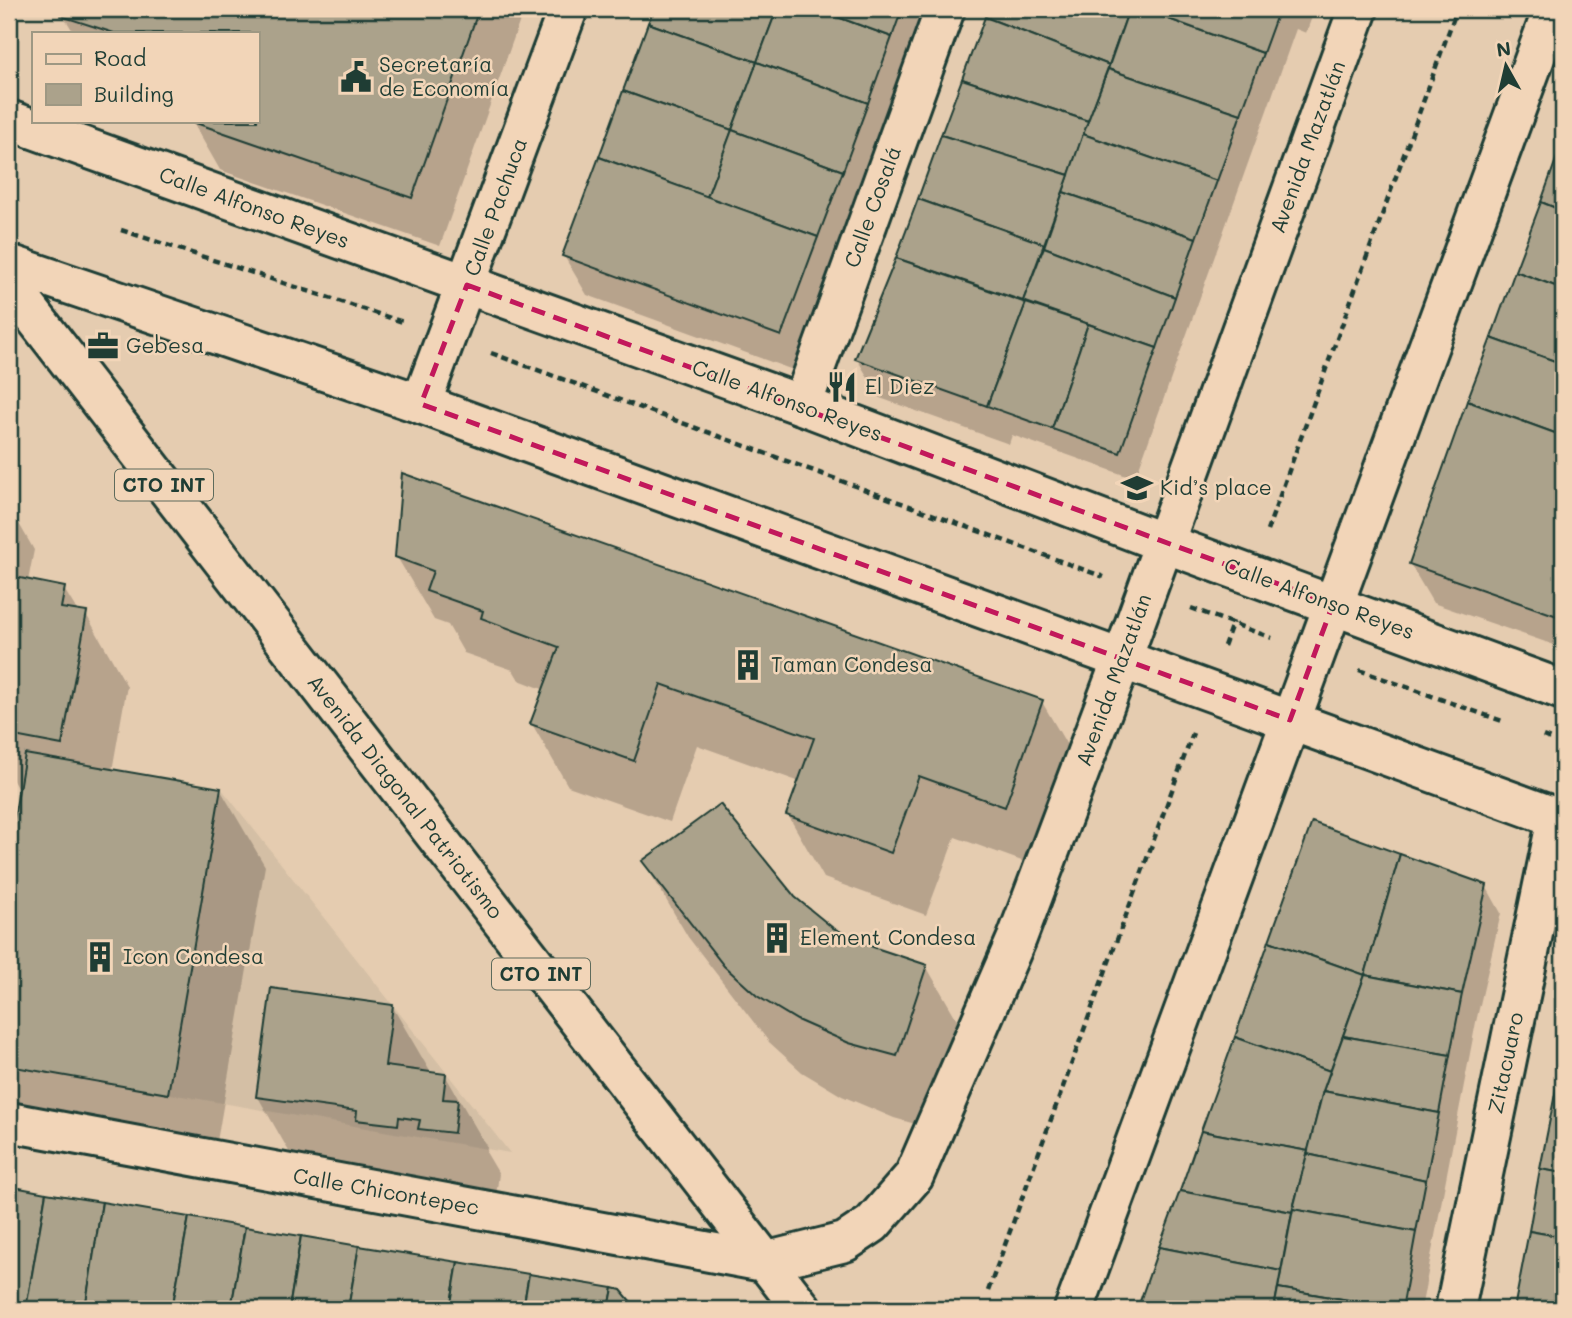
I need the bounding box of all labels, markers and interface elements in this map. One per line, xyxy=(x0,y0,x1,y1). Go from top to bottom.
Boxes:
legend xyxy=(32,32,259,122)
north arrow xyxy=(1470,32,1540,102)
text: N xyxy=(1495,35,1512,62)
text: Road xyxy=(94,44,146,71)
place label: Secretaría de Economía xyxy=(379,50,509,101)
street label: Avenida Mazatlán xyxy=(1263,57,1350,236)
public building icon: Secretaría de Economía xyxy=(339,60,373,94)
text: Building xyxy=(94,80,174,107)
street label: Calle Pachuca xyxy=(457,134,532,279)
street label: Calle Cosalá xyxy=(837,142,906,271)
street label: Calle Alfonso Reyes xyxy=(156,160,353,254)
office icon: Gebesa xyxy=(86,329,120,363)
place label: Gebesa xyxy=(126,331,204,358)
street label: Calle Alfonso Reyes xyxy=(689,353,886,447)
restaurant icon: El Diez xyxy=(825,370,859,404)
place label: El Diez xyxy=(865,372,935,399)
road number: CTO INT xyxy=(115,470,213,500)
school or university icon: Kid’s place xyxy=(1120,471,1154,505)
place label: Kid’s place xyxy=(1160,473,1272,500)
street label: Calle Alfonso Reyes xyxy=(1221,551,1418,645)
street label: Avenida Mazatlán xyxy=(1069,590,1156,769)
building icon: Taman Condesa xyxy=(731,648,765,682)
place label: Taman Condesa xyxy=(771,650,933,677)
street label: Avenida Diagonal Patriotismo xyxy=(302,669,510,924)
building icon: Element Condesa xyxy=(760,921,794,955)
place label: Element Condesa xyxy=(800,923,976,950)
building icon: Icon Condesa xyxy=(83,940,117,974)
place label: Icon Condesa xyxy=(123,942,264,969)
road number: CTO INT xyxy=(492,958,590,990)
street label: Zitacuaro xyxy=(1481,1010,1528,1116)
street label: Calle Chicontepec xyxy=(291,1161,481,1220)

